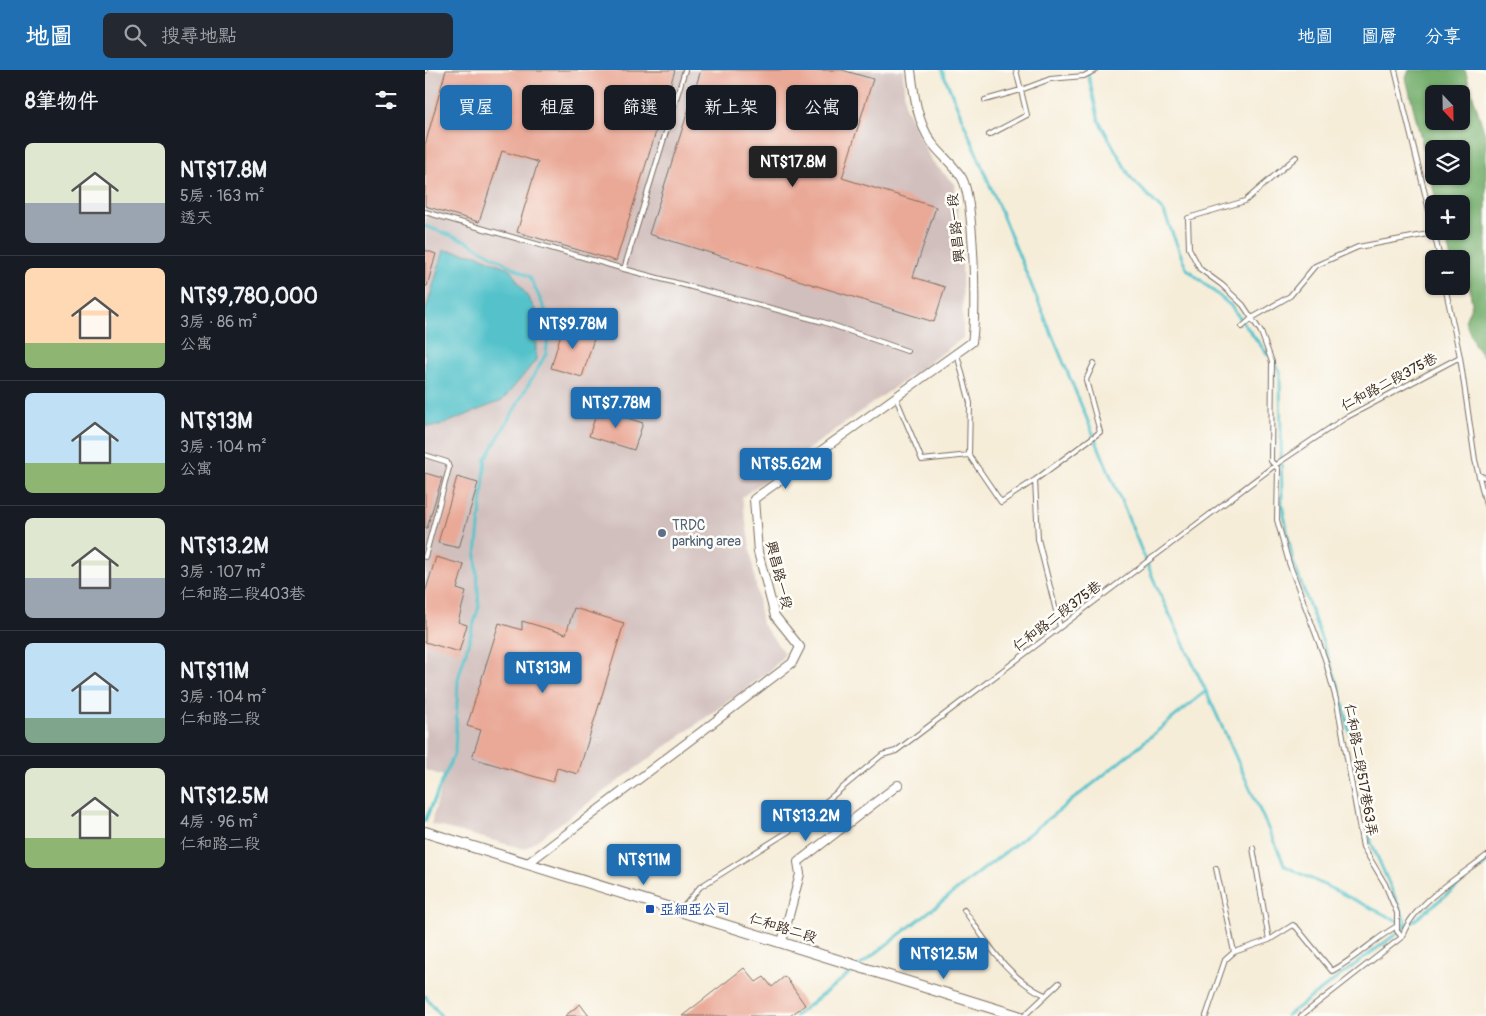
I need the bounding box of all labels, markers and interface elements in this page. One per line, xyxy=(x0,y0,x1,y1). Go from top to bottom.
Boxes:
search box xyxy=(103,13,453,58)
icon: search xyxy=(121,21,149,49)
text: 地圖 xyxy=(25,22,73,51)
text: 搜尋地點 xyxy=(161,24,237,48)
text: 地圖 xyxy=(1297,25,1333,48)
text: 圖層 xyxy=(1361,25,1397,48)
text: 分享 xyxy=(1425,25,1461,48)
chip: 買屋 xyxy=(440,85,512,130)
chip: 租屋 xyxy=(522,85,594,130)
chip: 篩選 xyxy=(604,85,676,130)
chip: 新上架 xyxy=(686,85,776,130)
chip: 公寓 xyxy=(786,85,858,130)
north arrow xyxy=(1425,85,1470,130)
map controls xyxy=(1425,85,1470,295)
icon: filters xyxy=(372,86,400,114)
text: 8筆物件 xyxy=(25,88,99,115)
button: layers xyxy=(1425,140,1470,185)
pin: NT$17.8M xyxy=(741,146,845,188)
text: NT$17.8M xyxy=(760,152,826,172)
text: NT$17.8M xyxy=(180,157,267,184)
icon: home xyxy=(65,163,125,223)
text: 5房 · 163 m² xyxy=(180,186,264,206)
street label: 興昌路一段 xyxy=(944,192,968,264)
button: + xyxy=(1425,195,1470,240)
text: 透天 xyxy=(180,208,212,228)
button: − xyxy=(1425,250,1470,295)
text: NT$9,780,000 xyxy=(180,283,318,310)
icon: home xyxy=(65,288,125,348)
pin: NT$9.78M xyxy=(521,308,625,350)
text: 3房 · 86 m² xyxy=(180,312,258,332)
text: NT$9.78M xyxy=(539,314,607,334)
text: 公寓 xyxy=(180,334,212,354)
street label: 仁和路二段375巷 xyxy=(1338,349,1441,415)
pin: NT$7.78M xyxy=(564,386,668,429)
text: NT$7.78M xyxy=(582,393,650,413)
text: NT$13M xyxy=(180,408,252,435)
icon: home xyxy=(65,413,125,473)
text: 3房 · 104 m² xyxy=(180,437,267,457)
pin: NT$5.62M xyxy=(734,448,838,490)
text: NT$5.62M xyxy=(751,454,821,474)
text: 公寓 xyxy=(180,459,212,479)
place label: TRDC parking area xyxy=(672,517,741,550)
marker: TRDC parking area xyxy=(656,527,668,539)
text: NT$13.2M xyxy=(180,533,269,560)
icon: home xyxy=(65,538,125,598)
street label: 興昌路一段 xyxy=(762,539,796,611)
text: 3房 · 107 m² xyxy=(180,562,266,582)
street label: 仁和路二段375巷 xyxy=(1009,576,1106,655)
text: 仁和路二段403巷 xyxy=(180,584,305,604)
pin: NT$13M xyxy=(502,652,584,694)
text: NT$11M xyxy=(180,658,249,685)
text: NT$13M xyxy=(515,658,571,678)
icon: home xyxy=(65,663,125,723)
text: 3房 · 104 m² xyxy=(180,687,267,707)
street label: 仁和路二段517巷63弄 xyxy=(1341,702,1381,838)
text: 仁和路二段 xyxy=(180,709,260,729)
text: NT$12.5M xyxy=(180,783,268,810)
icon: home xyxy=(65,788,125,848)
pin: NT$13.2M xyxy=(754,800,858,842)
text: NT$13.2M xyxy=(772,806,840,826)
text: 4房 · 96 m² xyxy=(180,812,258,832)
text: 仁和路二段 xyxy=(180,834,260,854)
pin: NT$11M xyxy=(603,844,685,886)
text: NT$11M xyxy=(618,850,670,870)
place label: 亞細亞公司 xyxy=(660,901,730,918)
marker: 亞細亞公司 xyxy=(644,903,656,915)
street label: 仁和路二段 xyxy=(747,910,819,946)
pin: NT$12.5M xyxy=(892,938,996,980)
text: NT$12.5M xyxy=(910,944,978,964)

